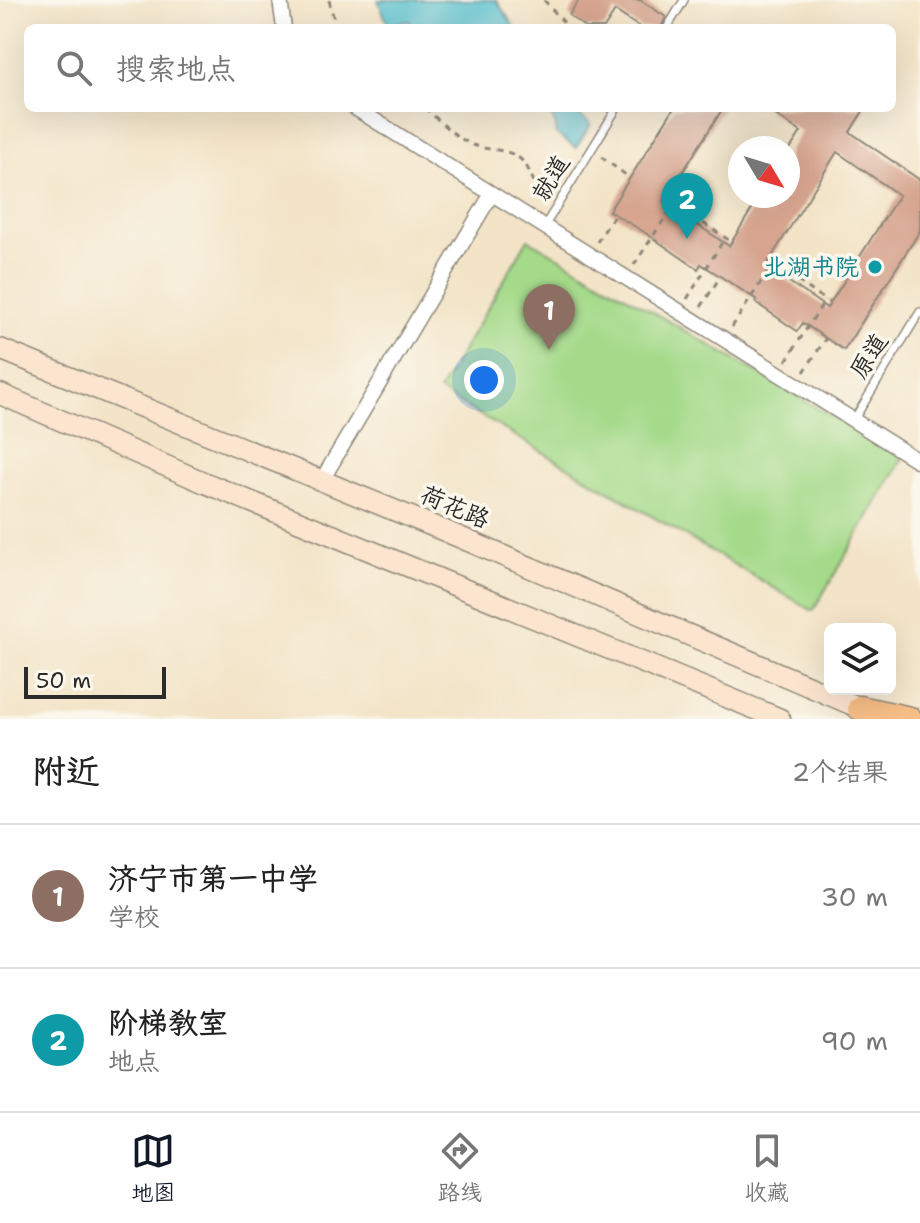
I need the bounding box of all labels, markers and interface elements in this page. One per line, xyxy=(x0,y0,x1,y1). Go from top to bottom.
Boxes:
search box xyxy=(24,24,896,112)
icon: search xyxy=(52,46,96,90)
text: 搜索地点 xyxy=(116,48,236,89)
north arrow xyxy=(728,136,800,208)
street label: 就道 xyxy=(525,149,577,207)
pin: 2 xyxy=(661,173,713,239)
place label: 北湖书院 xyxy=(763,251,859,283)
marker: 北湖书院 xyxy=(866,258,884,276)
pin: 1 xyxy=(523,284,575,350)
street label: 原道 xyxy=(843,327,895,385)
your location xyxy=(464,360,504,400)
street label: 荷花路 xyxy=(416,478,494,536)
map controls xyxy=(824,623,896,695)
button: layers xyxy=(824,623,896,695)
scale bar xyxy=(24,663,166,699)
text: 50 m xyxy=(36,666,91,695)
text: 附近 xyxy=(32,748,100,794)
text: 2个结果 xyxy=(792,754,888,789)
text: 济宁市第一中学 xyxy=(108,858,318,899)
text: 1 xyxy=(52,879,64,914)
text: 30 m xyxy=(821,879,888,914)
text: 学校 xyxy=(108,899,160,934)
text: 阶梯教室 xyxy=(108,1002,228,1043)
text: 2 xyxy=(49,1023,67,1058)
text: 90 m xyxy=(821,1023,888,1058)
text: 地点 xyxy=(108,1043,160,1078)
tab: 地图 xyxy=(131,1129,175,1207)
tab: 路线 xyxy=(438,1129,482,1207)
tab: 收藏 xyxy=(745,1129,789,1207)

